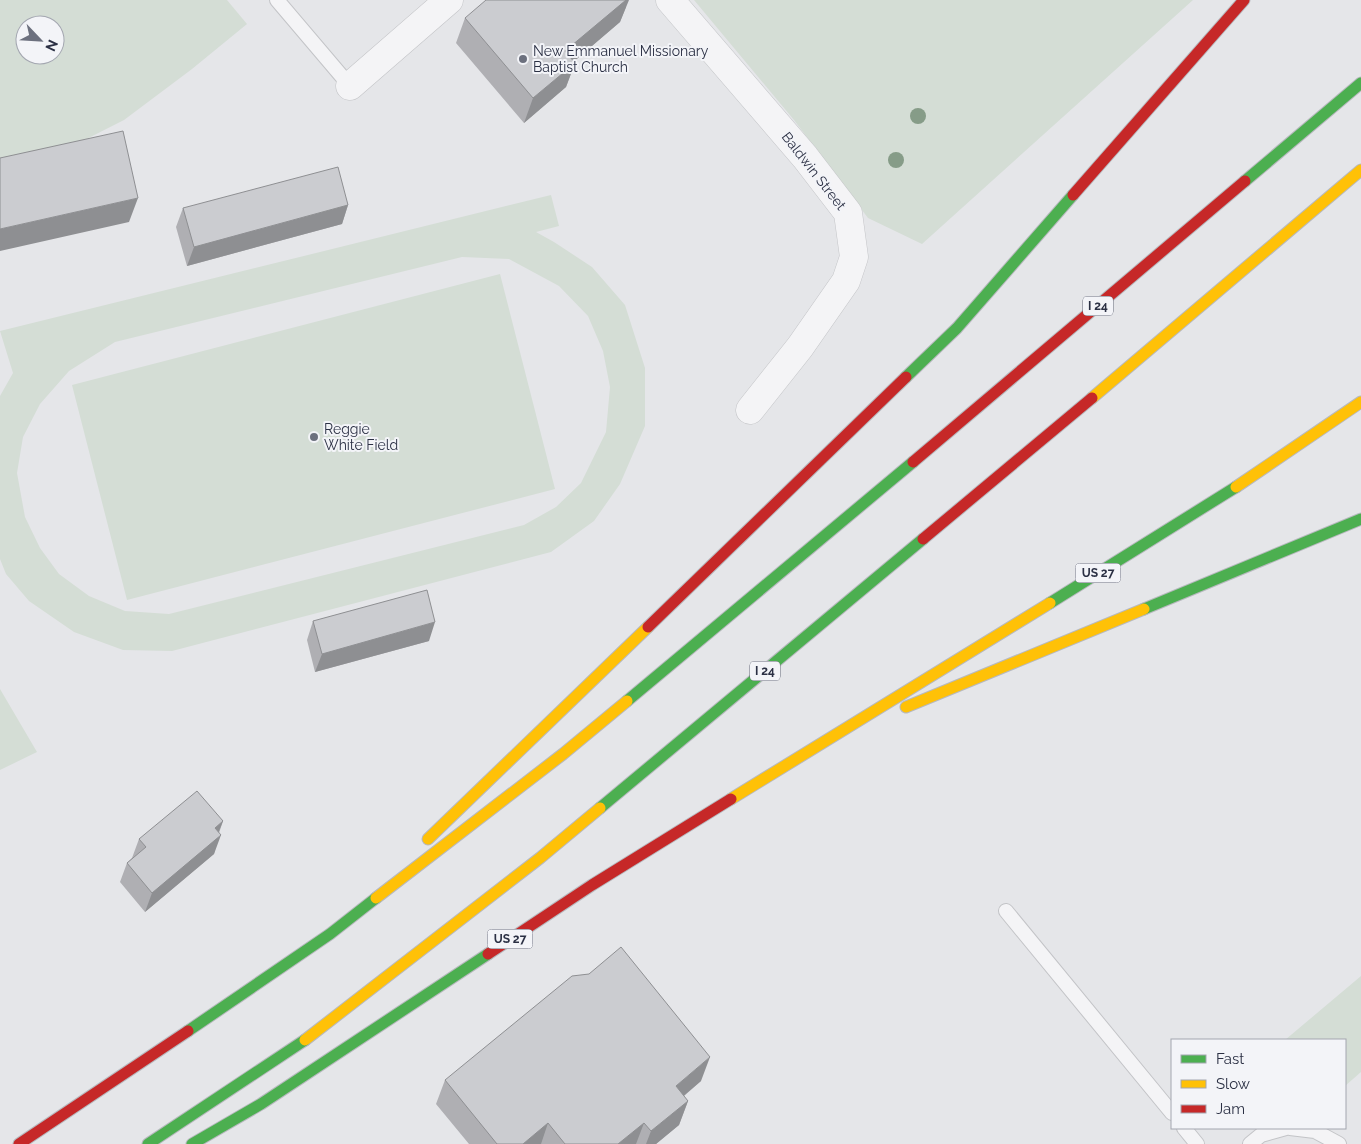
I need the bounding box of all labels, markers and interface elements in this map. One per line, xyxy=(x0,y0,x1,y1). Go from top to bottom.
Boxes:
north arrow xyxy=(15,15,65,65)
text: N xyxy=(42,37,61,54)
place label: New Emmanuel Missionary Baptist Church xyxy=(533,43,709,75)
marker: New Emmanuel Missionary Baptist Church xyxy=(517,53,529,65)
street label: Baldwin Street xyxy=(779,129,850,213)
road number: I 24 xyxy=(1083,296,1113,316)
place label: Reggie White Field xyxy=(324,421,398,453)
marker: Reggie White Field xyxy=(308,431,320,443)
road number: US 27 xyxy=(1076,564,1120,582)
road number: I 24 xyxy=(750,661,780,680)
road number: US 27 xyxy=(488,930,532,949)
legend xyxy=(1171,1039,1346,1129)
text: Fast xyxy=(1216,1050,1244,1068)
text: Slow xyxy=(1216,1075,1250,1093)
text: Jam xyxy=(1216,1100,1245,1118)

